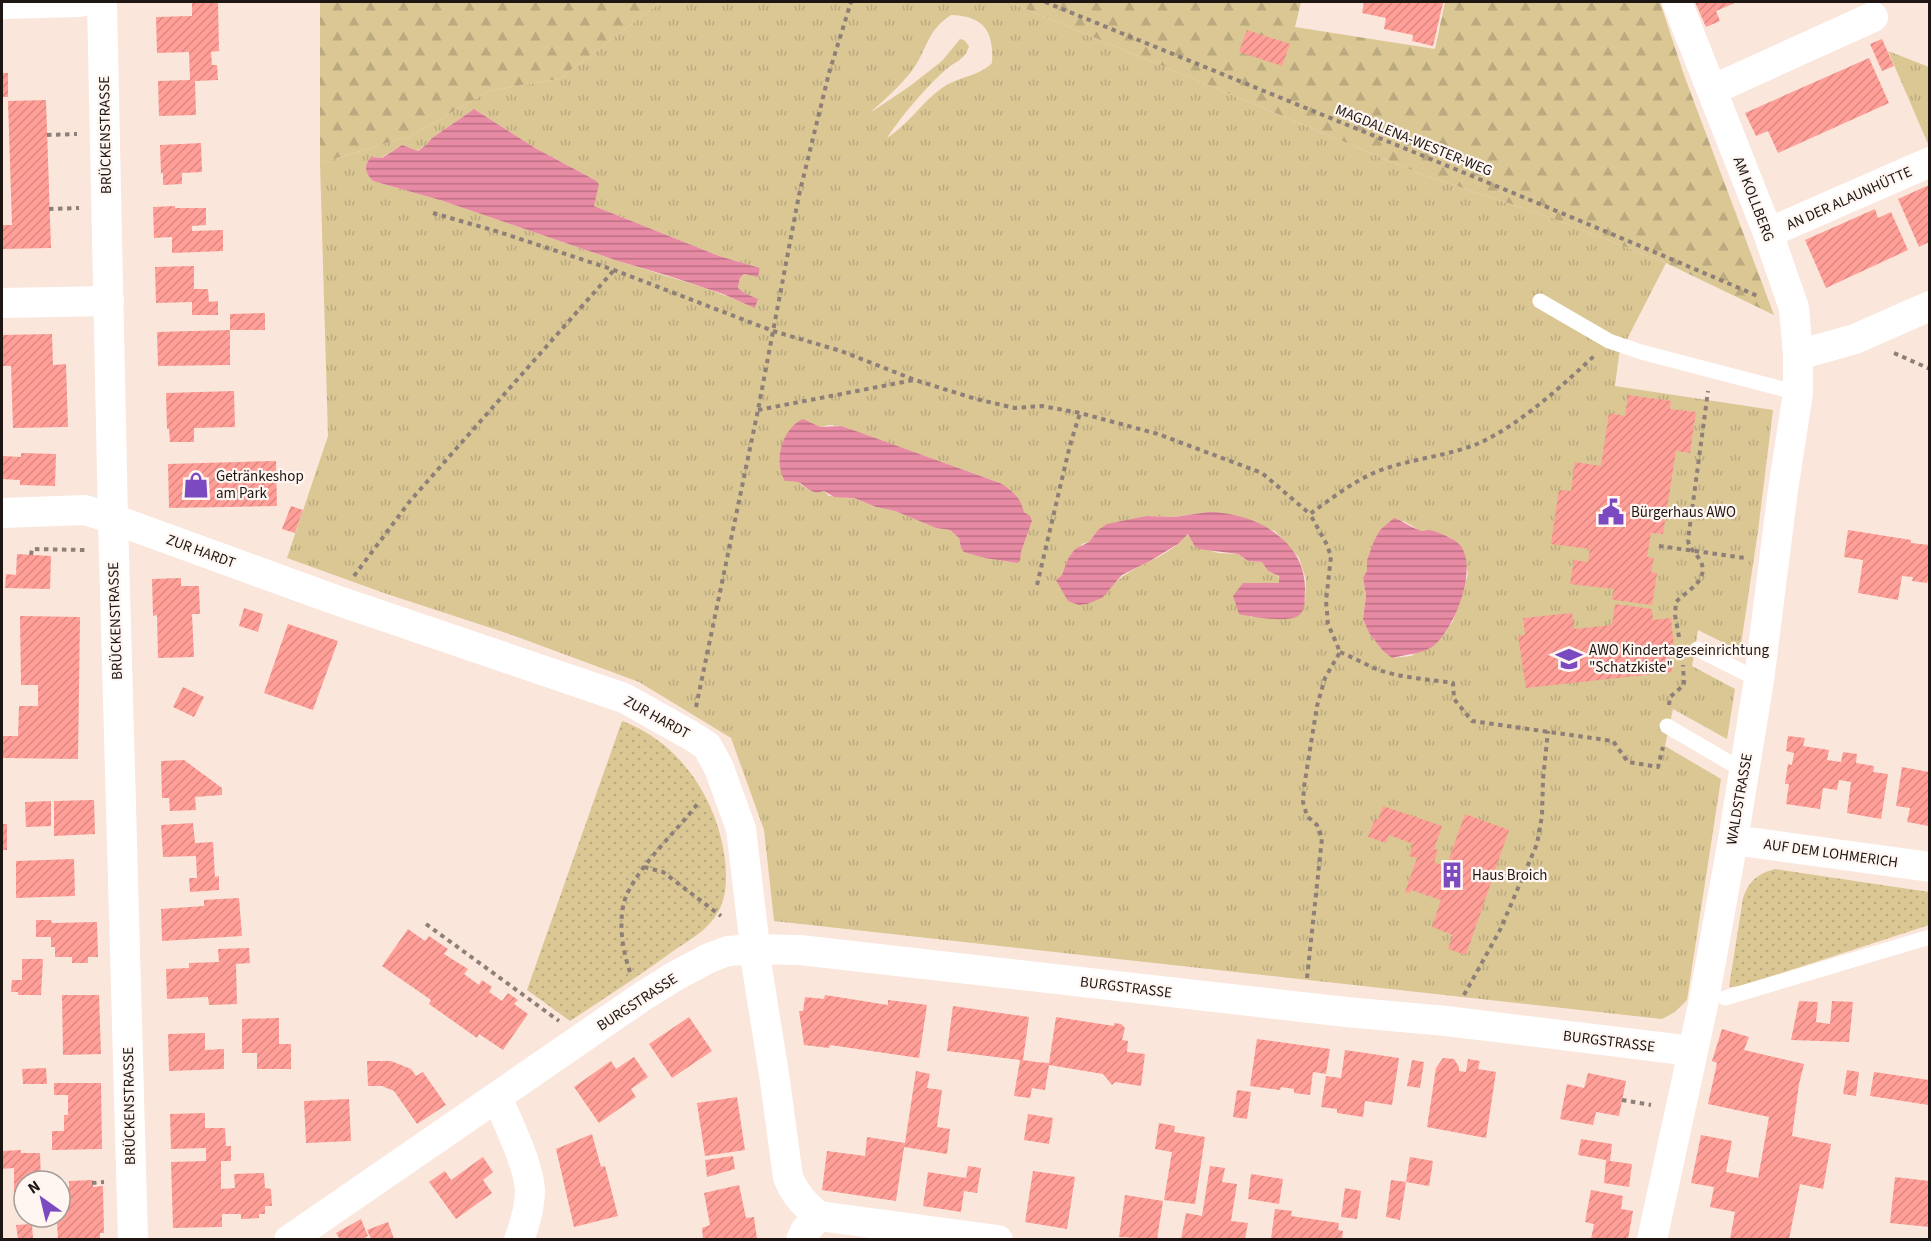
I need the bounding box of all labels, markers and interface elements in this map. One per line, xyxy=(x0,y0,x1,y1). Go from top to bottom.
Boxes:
street label: BRÜCKENSTRASSE xyxy=(94,76,117,194)
street label: MAGDALENA-WESTER-WEG xyxy=(1332,99,1496,182)
street label: AM KOLLBERG xyxy=(1728,154,1779,245)
street label: AN DER ALAUNHÜTTE xyxy=(1783,161,1916,236)
place label: Getränkeshop am Park xyxy=(216,466,304,504)
shop icon: Getränkeshop am Park xyxy=(181,470,211,500)
public building icon: Bürgerhaus AWO xyxy=(1596,497,1626,527)
place label: Bürgerhaus AWO xyxy=(1631,502,1736,523)
street label: ZUR HARDT xyxy=(163,529,238,574)
street label: BRÜCKENSTRASSE xyxy=(103,562,128,680)
place label: AWO Kindertageseinrichtung "Schatzkiste" xyxy=(1589,640,1769,678)
school or university icon: AWO Kindertageseinrichtung "Schatzkiste" xyxy=(1554,644,1584,674)
street label: ZUR HARDT xyxy=(620,691,694,744)
street label: WALDSTRASSE xyxy=(1721,752,1758,846)
street label: AUF DEM LOHMERICH xyxy=(1762,834,1899,873)
building icon: Haus Broich xyxy=(1437,860,1467,890)
place label: Haus Broich xyxy=(1472,865,1547,886)
street label: BURGSTRASSE xyxy=(593,968,682,1036)
street label: BURGSTRASSE xyxy=(1079,971,1173,1004)
street label: BURGSTRASSE xyxy=(1562,1025,1656,1058)
street label: BRÜCKENSTRASSE xyxy=(118,1047,141,1165)
north arrow xyxy=(12,1169,72,1229)
text: N xyxy=(24,1175,45,1199)

